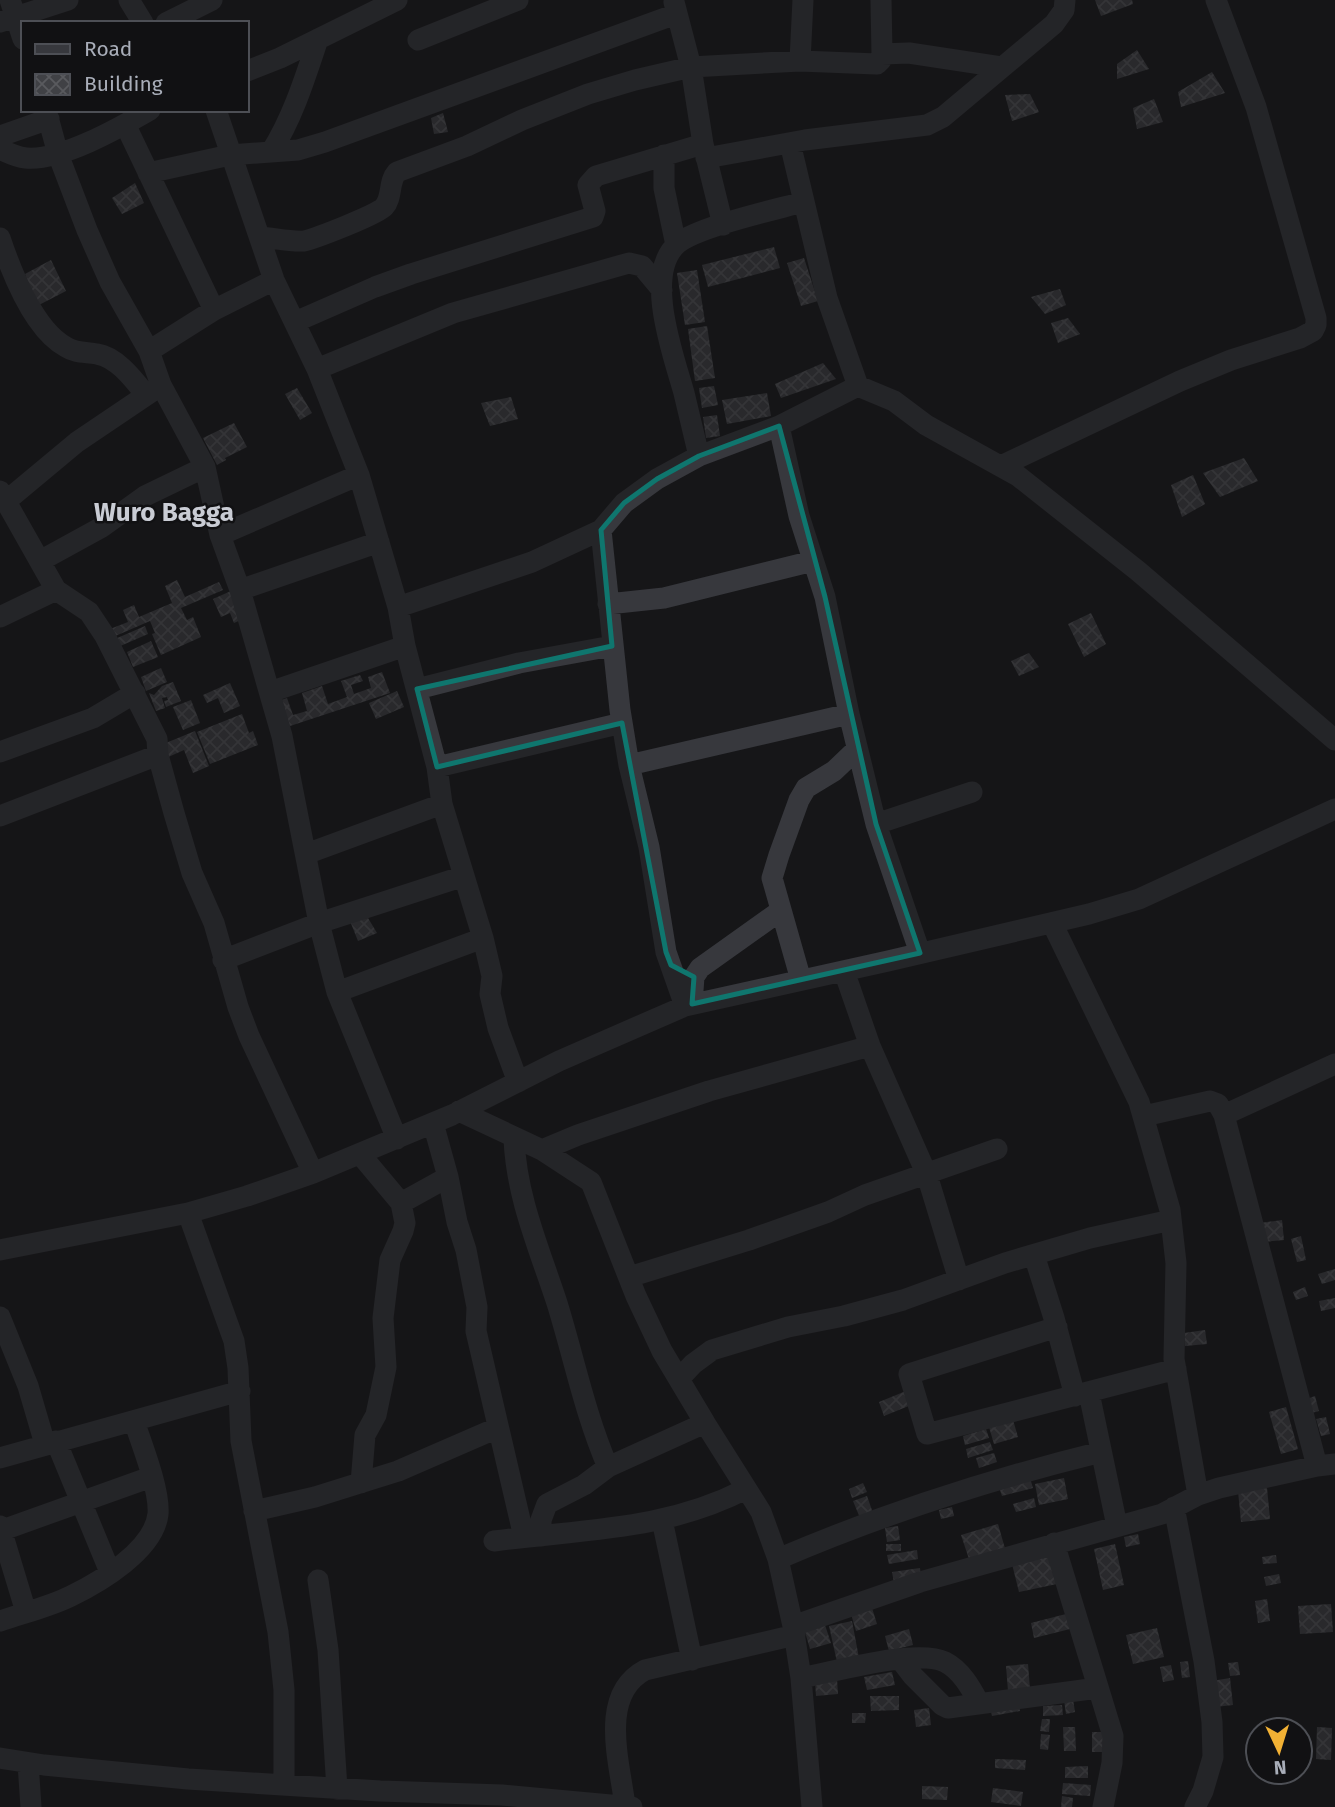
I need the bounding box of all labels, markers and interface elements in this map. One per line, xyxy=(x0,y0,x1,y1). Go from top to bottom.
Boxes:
legend xyxy=(21,21,248,112)
text: Road xyxy=(84,36,132,62)
text: Building xyxy=(84,71,163,97)
district label: Wuro Bagga xyxy=(94,497,234,528)
north arrow xyxy=(1244,1716,1314,1786)
text: N xyxy=(1273,1756,1287,1779)

